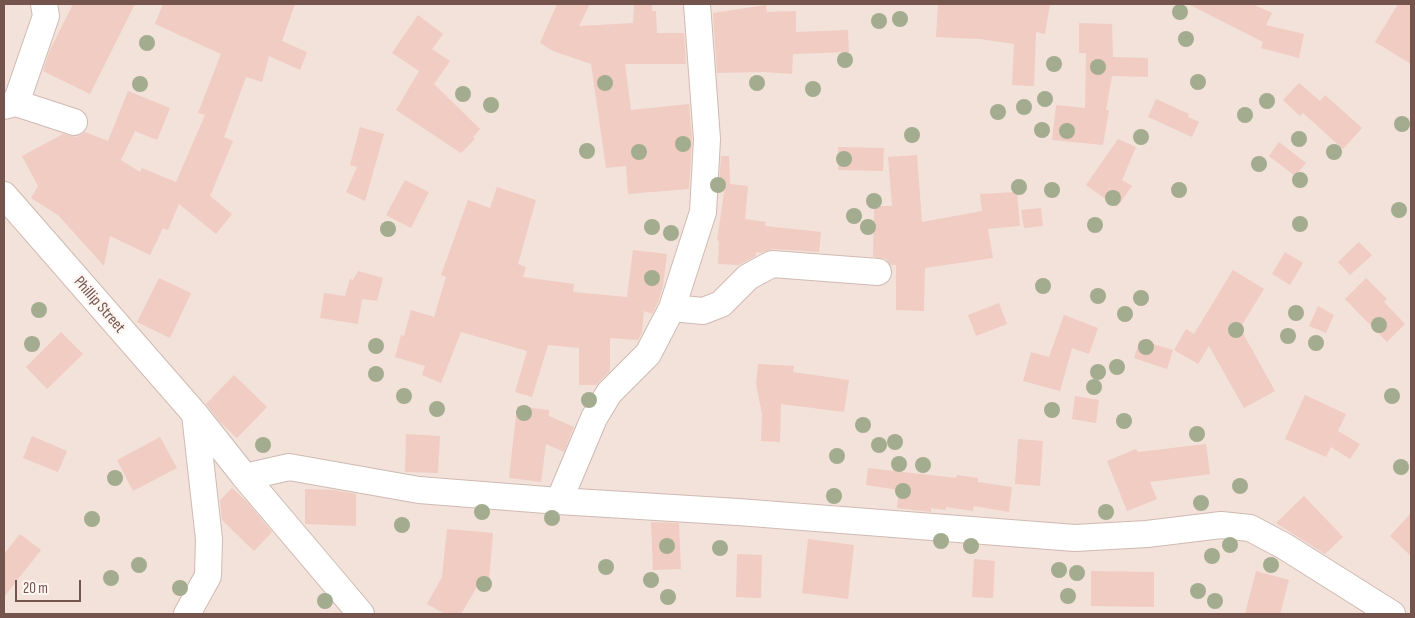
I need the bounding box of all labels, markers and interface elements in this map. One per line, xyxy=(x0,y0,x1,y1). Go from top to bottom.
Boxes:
street label: Phillip Street xyxy=(69,273,129,337)
scale bar xyxy=(18,570,84,602)
text: 20 m xyxy=(23,579,48,598)

